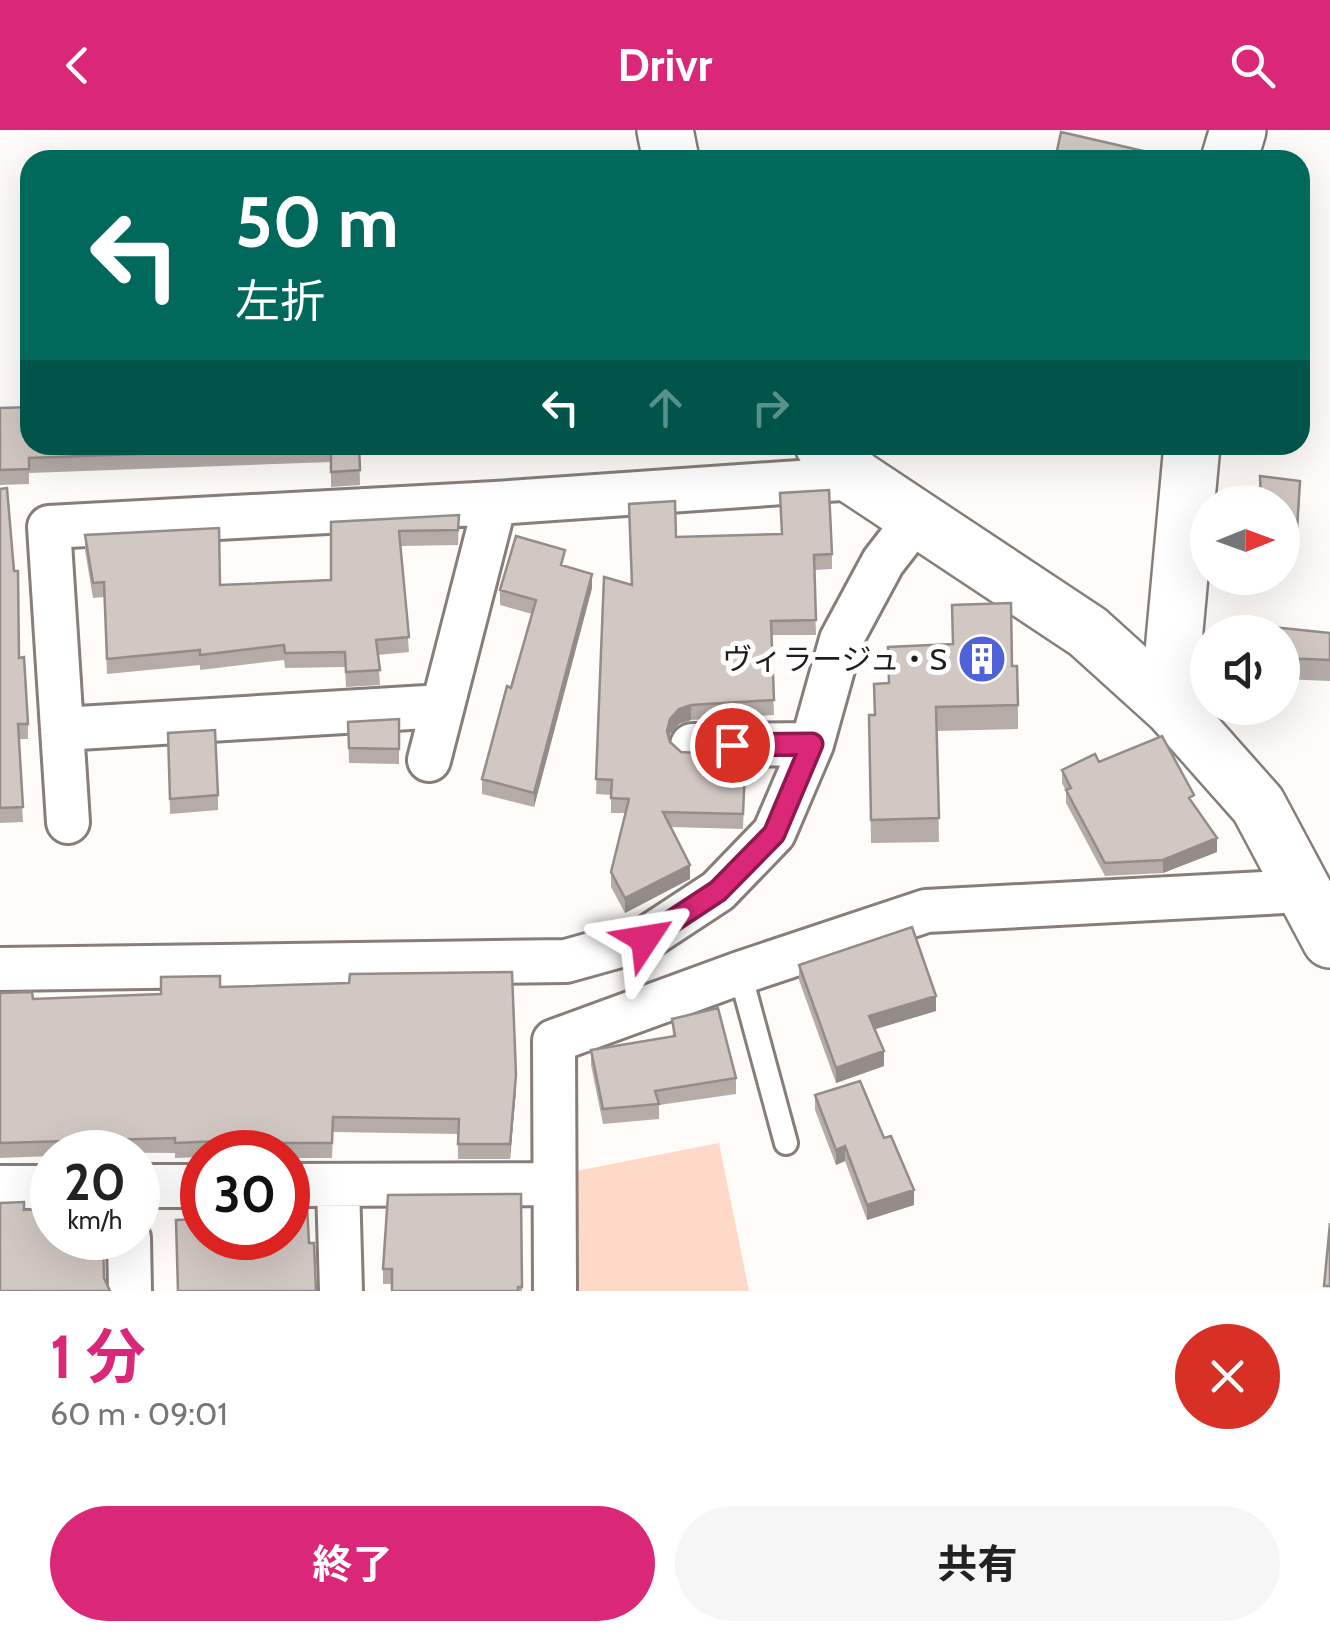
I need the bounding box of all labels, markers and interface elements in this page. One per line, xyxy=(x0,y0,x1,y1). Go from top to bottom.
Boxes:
icon: back xyxy=(50,38,105,93)
text: Drivr xyxy=(618,38,712,92)
icon: search xyxy=(1225,38,1280,93)
text: 50 m xyxy=(235,179,399,265)
icon: left xyxy=(70,190,200,320)
text: 左折 xyxy=(235,274,325,328)
icon: left xyxy=(533,380,588,435)
icon: ahead xyxy=(638,380,693,435)
icon: right xyxy=(743,380,798,435)
north arrow xyxy=(1190,485,1300,595)
map controls xyxy=(1190,485,1300,725)
button: sound xyxy=(1190,615,1300,725)
building icon: ヴィラージュ・S xyxy=(956,633,1008,685)
place label: ヴィラージュ・S xyxy=(722,641,947,678)
pin xyxy=(690,703,775,788)
icon: arrive xyxy=(705,718,760,773)
position arrow xyxy=(593,887,697,991)
speed limit sign: 30 xyxy=(180,1130,310,1260)
text: 20 xyxy=(64,1152,126,1213)
text: km/h xyxy=(68,1205,122,1235)
text: 1 分 xyxy=(50,1320,146,1393)
button: close xyxy=(1175,1324,1280,1429)
text: 60 m · 09:01 xyxy=(50,1394,228,1433)
button: 終了 xyxy=(50,1506,655,1621)
button: 共有 xyxy=(675,1506,1280,1621)

